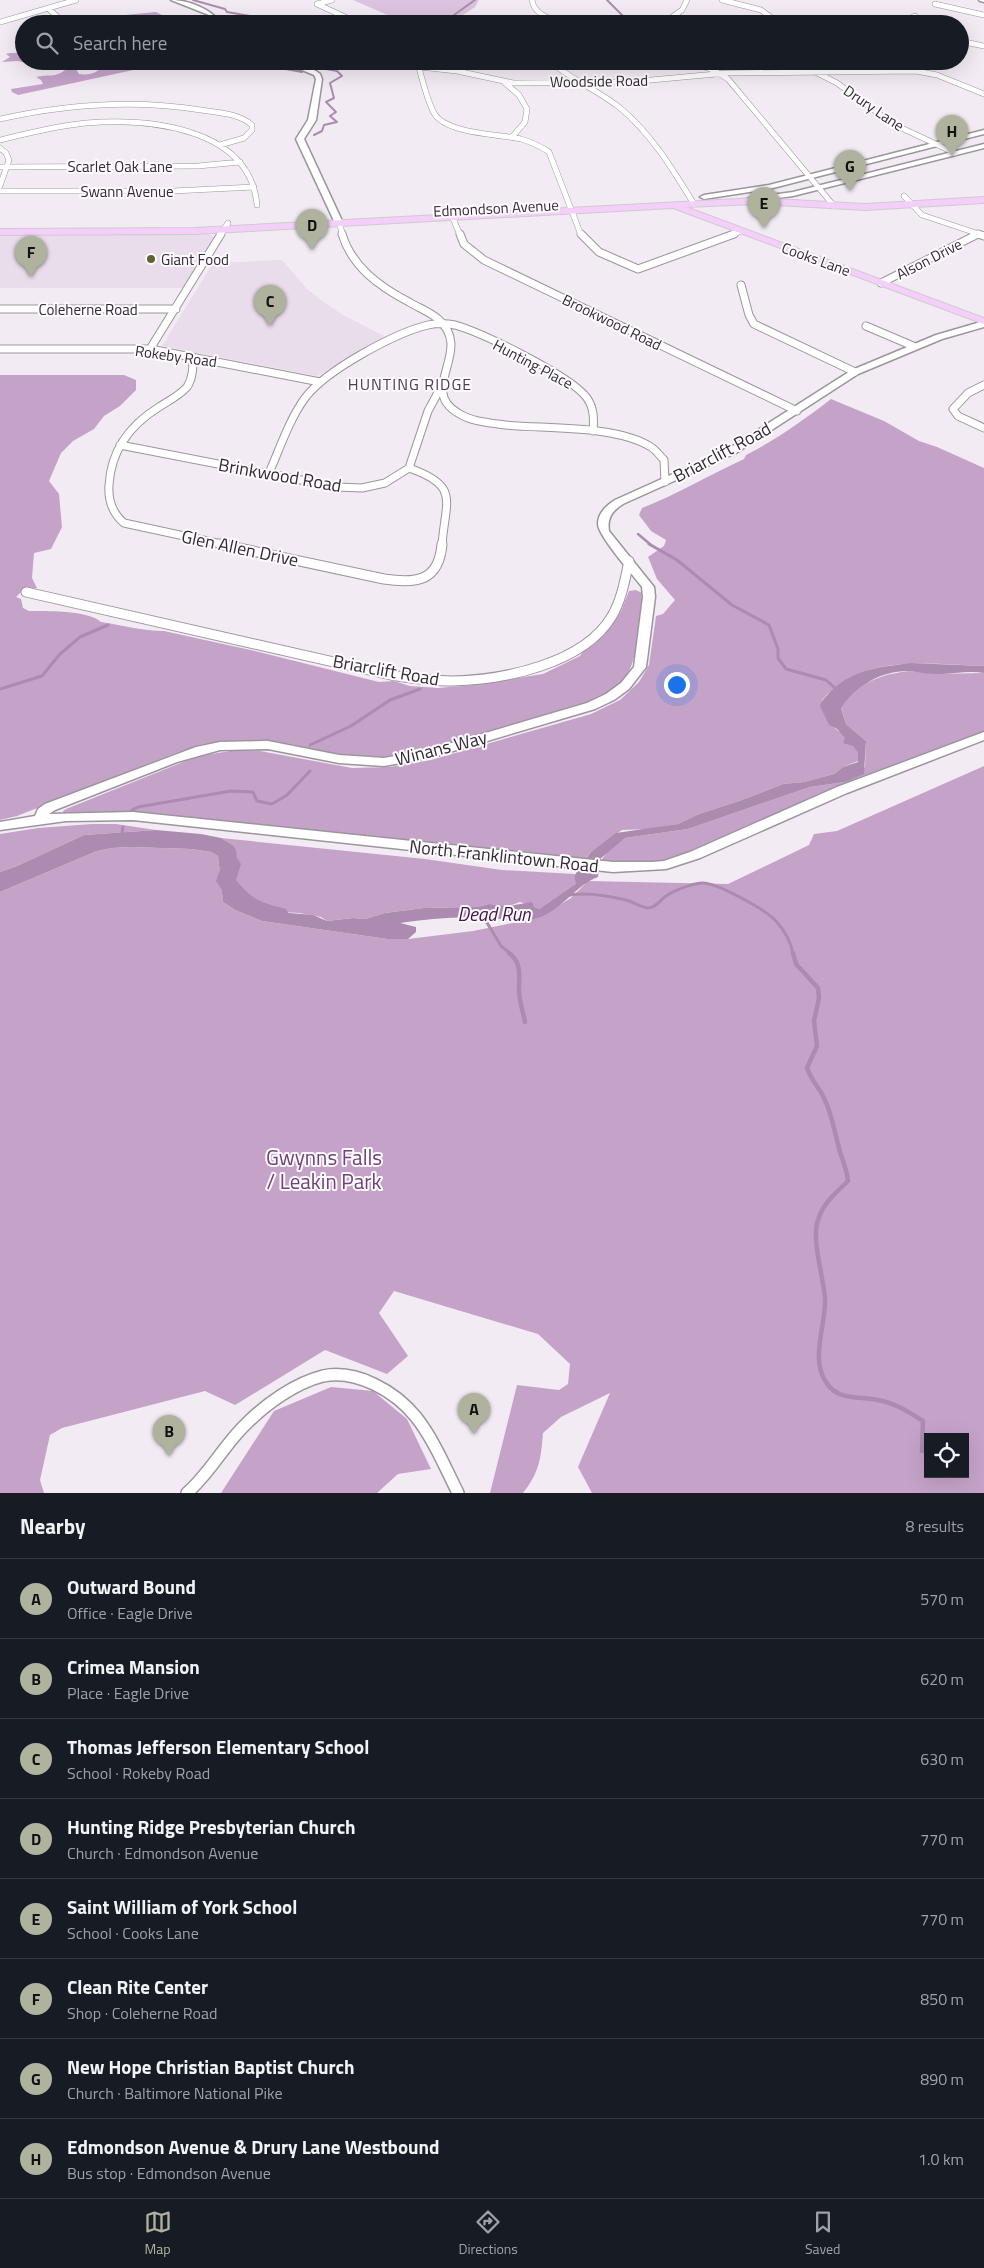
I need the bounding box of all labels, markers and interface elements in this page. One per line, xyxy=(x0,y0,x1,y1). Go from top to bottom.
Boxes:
search box xyxy=(15,15,969,70)
text: Search here xyxy=(73,28,167,57)
icon: search xyxy=(33,29,61,57)
street label: Woodside Road xyxy=(550,69,648,93)
street label: Drury Lane xyxy=(839,79,909,137)
pin: H xyxy=(936,115,968,156)
pin: G xyxy=(834,150,866,191)
street label: Scarlet Oak Lane xyxy=(67,155,173,178)
street label: Swann Avenue xyxy=(80,180,174,203)
pin: E xyxy=(748,187,780,228)
street label: Edmondson Avenue xyxy=(433,193,559,223)
pin: D xyxy=(296,209,328,250)
street label: Alson Drive xyxy=(892,233,966,285)
pin: F xyxy=(15,236,47,277)
street label: Cooks Lane xyxy=(778,236,854,282)
place label: Giant Food xyxy=(161,248,229,271)
marker: Giant Food xyxy=(145,253,157,265)
pin: C xyxy=(254,285,286,326)
street label: Brookwood Road xyxy=(558,288,666,356)
street label: Coleherne Road xyxy=(38,298,138,321)
street label: Hunting Place xyxy=(489,333,577,395)
street label: Rokeby Road xyxy=(134,339,218,373)
district label: HUNTING RIDGE xyxy=(348,372,472,396)
street label: Briarclift Road xyxy=(668,415,776,489)
street label: Brinkwood Road xyxy=(216,451,344,499)
street label: Glen Allen Drive xyxy=(179,522,301,574)
street label: Briarclift Road xyxy=(331,647,441,693)
your location xyxy=(664,672,690,698)
street label: Winans Way xyxy=(392,723,490,772)
street label: North Franklintown Road xyxy=(408,833,600,879)
water label: Dead Run xyxy=(457,899,531,928)
park label: Gwynns Falls / Leakin Park xyxy=(266,1141,382,1197)
pin: A xyxy=(458,1393,490,1434)
pin: B xyxy=(153,1415,185,1456)
map controls xyxy=(924,1433,969,1478)
button: locate xyxy=(924,1433,969,1478)
text: Nearby xyxy=(20,1510,85,1542)
text: 8 results xyxy=(905,1514,964,1538)
text: Outward Bound xyxy=(67,1572,196,1601)
text: A xyxy=(31,1587,41,1611)
text: 570 m xyxy=(920,1587,964,1611)
text: Office · Eagle Drive xyxy=(67,1601,193,1625)
text: Crimea Mansion xyxy=(67,1652,200,1681)
text: B xyxy=(31,1667,41,1691)
text: 620 m xyxy=(920,1667,964,1691)
text: Place · Eagle Drive xyxy=(67,1681,189,1705)
text: Thomas Jefferson Elementary School xyxy=(67,1732,369,1761)
text: C xyxy=(32,1747,40,1771)
text: 630 m xyxy=(920,1747,964,1771)
text: School · Rokeby Road xyxy=(67,1761,210,1785)
text: Hunting Ridge Presbyterian Church xyxy=(67,1812,356,1841)
text: D xyxy=(31,1827,41,1851)
text: 770 m xyxy=(920,1827,964,1851)
text: Church · Edmondson Avenue xyxy=(67,1841,258,1865)
text: Saint William of York School xyxy=(67,1892,297,1921)
text: E xyxy=(32,1907,40,1931)
text: 770 m xyxy=(920,1907,964,1931)
text: School · Cooks Lane xyxy=(67,1921,199,1945)
text: Clean Rite Center xyxy=(67,1972,208,2001)
text: F xyxy=(32,1987,40,2011)
text: 850 m xyxy=(920,1987,964,2011)
text: Shop · Coleherne Road xyxy=(67,2001,217,2025)
text: New Hope Christian Baptist Church xyxy=(67,2052,355,2081)
text: G xyxy=(31,2067,41,2091)
text: 890 m xyxy=(920,2067,964,2091)
text: Church · Baltimore National Pike xyxy=(67,2081,283,2105)
text: Edmondson Avenue & Drury Lane Westbound xyxy=(67,2132,439,2161)
text: H xyxy=(31,2147,41,2171)
text: 1.0 km xyxy=(918,2147,964,2171)
text: Bus stop · Edmondson Avenue xyxy=(67,2161,271,2185)
tab: Map xyxy=(144,2208,172,2259)
tab: Directions xyxy=(459,2208,518,2259)
tab: Saved xyxy=(805,2208,841,2259)

